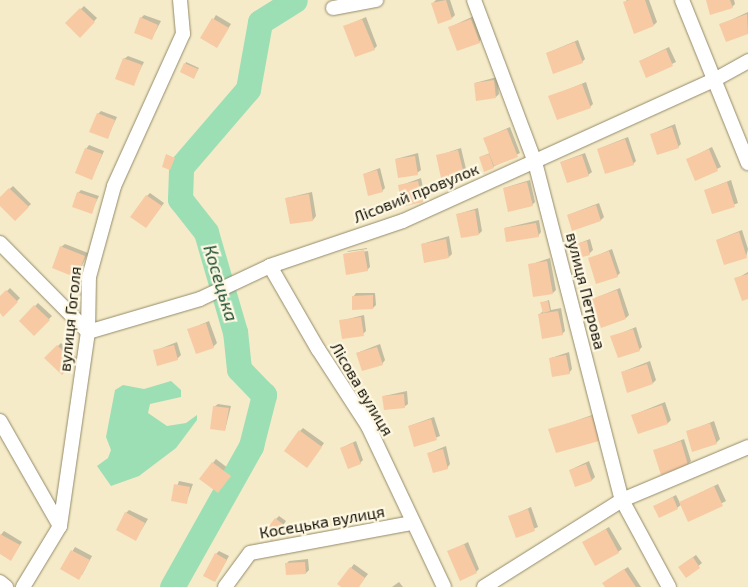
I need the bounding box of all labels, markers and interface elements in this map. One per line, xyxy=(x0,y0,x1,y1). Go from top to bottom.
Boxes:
street label: Лісовий провулок xyxy=(350,159,482,227)
street label: вулиця Петрова xyxy=(562,231,610,351)
water label: Косецька xyxy=(199,242,243,324)
street label: вулиця Гоголя xyxy=(55,265,85,373)
street label: Лісова вулиця xyxy=(327,339,397,439)
street label: Косецька вулиця xyxy=(258,502,386,542)

